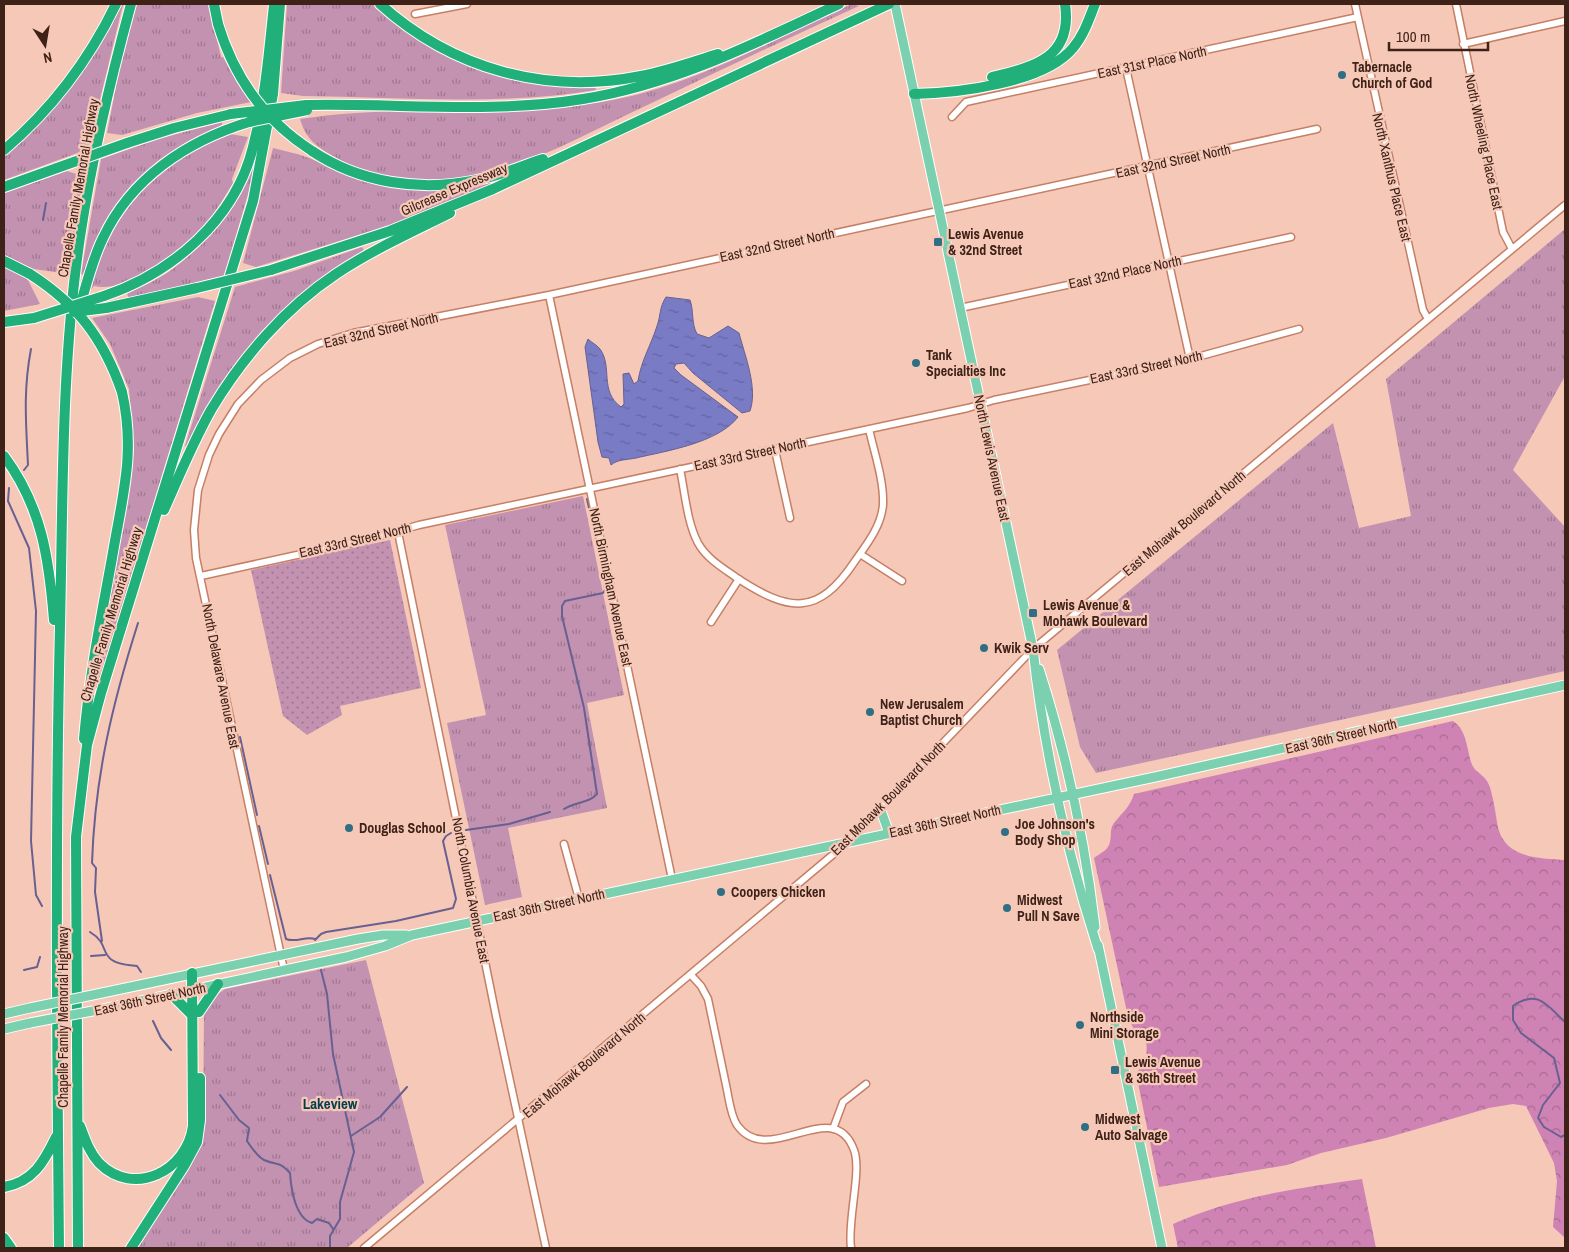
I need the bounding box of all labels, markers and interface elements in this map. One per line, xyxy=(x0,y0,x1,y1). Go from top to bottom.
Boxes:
north arrow xyxy=(20,20,70,70)
scale bar xyxy=(1389,20,1488,52)
text: 100 m xyxy=(1396,26,1430,47)
street label: East 31st Place North xyxy=(1096,42,1208,82)
text: N xyxy=(42,48,54,67)
place label: Tabernacle Church of God xyxy=(1352,58,1432,92)
marker: Tabernacle Church of God xyxy=(1336,69,1348,81)
street label: North Wheeling Place East xyxy=(1461,73,1507,211)
street label: Chapelle Family Memorial Highway xyxy=(53,97,103,279)
street label: North Xanthus Place East xyxy=(1368,111,1416,243)
street label: East 32nd Street North xyxy=(1114,140,1232,182)
street label: Gilcrease Expressway xyxy=(398,158,510,220)
street label: East 32nd Street North xyxy=(718,224,836,266)
place label: Lewis Avenue & 32nd Street xyxy=(948,225,1024,259)
marker: Lewis Avenue & 32nd Street xyxy=(932,236,944,248)
street label: East 32nd Place North xyxy=(1067,251,1183,293)
street label: East 32nd Street North xyxy=(322,308,440,352)
place label: Tank Specialties Inc xyxy=(926,346,1006,380)
street label: East 33rd Street North xyxy=(1088,346,1204,388)
marker: Tank Specialties Inc xyxy=(910,357,922,369)
street label: North Lewis Avenue East xyxy=(970,393,1014,523)
street label: East 33rd Street North xyxy=(692,433,808,475)
street label: East Mohawk Boulevard North xyxy=(1119,466,1249,580)
street label: North Birmingham Avenue East xyxy=(585,506,637,668)
street label: East 33rd Street North xyxy=(297,518,413,562)
street label: Chapelle Family Memorial Highway xyxy=(76,524,146,703)
place label: Lewis Avenue & Mohawk Boulevard xyxy=(1043,596,1148,630)
street label: North Delaware Avenue East xyxy=(198,602,244,750)
marker: Lewis Avenue & Mohawk Boulevard xyxy=(1027,607,1039,619)
place label: Kwik Serv xyxy=(994,639,1049,657)
marker: Kwik Serv xyxy=(978,642,990,654)
place label: New Jerusalem Baptist Church xyxy=(880,695,964,729)
marker: New Jerusalem Baptist Church xyxy=(864,706,876,718)
street label: East 36th Street North xyxy=(1284,714,1398,758)
street label: East Mohawk Boulevard North xyxy=(827,737,949,859)
street label: East 36th Street North xyxy=(888,800,1002,842)
place label: Joe Johnson's Body Shop xyxy=(1015,815,1095,849)
street label: North Columbia Avenue East xyxy=(448,816,494,964)
place label: Douglas School xyxy=(359,819,446,837)
marker: Douglas School xyxy=(343,822,355,834)
marker: Joe Johnson's Body Shop xyxy=(999,826,1011,838)
place label: Coopers Chicken xyxy=(731,883,825,901)
street label: East 36th Street North xyxy=(492,884,606,926)
marker: Coopers Chicken xyxy=(715,886,727,898)
place label: Midwest Pull N Save xyxy=(1017,891,1080,925)
marker: Midwest Pull N Save xyxy=(1001,902,1013,914)
street label: Chapelle Family Memorial Highway xyxy=(54,926,72,1108)
street label: East 36th Street North xyxy=(93,978,207,1020)
street label: East Mohawk Boulevard North xyxy=(519,1008,649,1122)
place label: Northside Mini Storage xyxy=(1090,1008,1159,1042)
marker: Northside Mini Storage xyxy=(1074,1019,1086,1031)
place label: Lewis Avenue & 36th Street xyxy=(1125,1053,1201,1087)
marker: Lewis Avenue & 36th Street xyxy=(1109,1064,1121,1076)
district label: Lakeview xyxy=(303,1093,358,1114)
place label: Midwest Auto Salvage xyxy=(1095,1110,1168,1144)
marker: Midwest Auto Salvage xyxy=(1079,1121,1091,1133)

